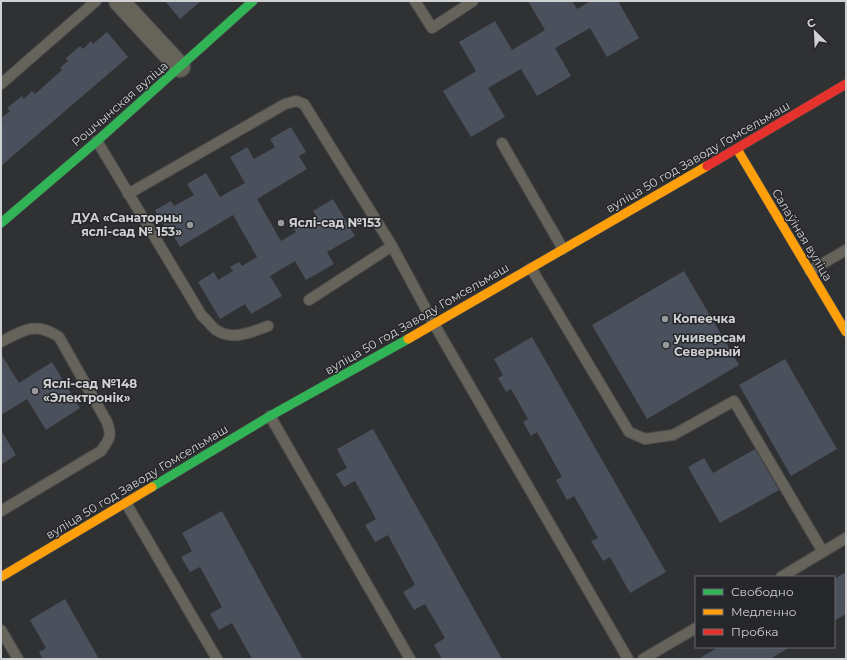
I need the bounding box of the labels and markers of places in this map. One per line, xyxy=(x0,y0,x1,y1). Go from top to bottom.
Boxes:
place label: ДУА «Санаторны яслі-сад № 153» xyxy=(72,210,182,239)
place label: Яслі-сад №153 xyxy=(289,215,381,230)
marker: Яслі-сад №153 xyxy=(276,218,286,228)
marker: ДУА «Санаторны яслі-сад № 153» xyxy=(185,220,195,230)
place label: Копеечка xyxy=(673,311,735,326)
marker: Копеечка xyxy=(660,314,670,324)
place label: универсам Северный xyxy=(673,330,746,359)
marker: универсам Северный xyxy=(661,340,671,350)
place label: Яслі-сад №148 «Электронік» xyxy=(43,376,137,405)
marker: Яслі-сад №148 «Электронік» xyxy=(30,386,40,396)

